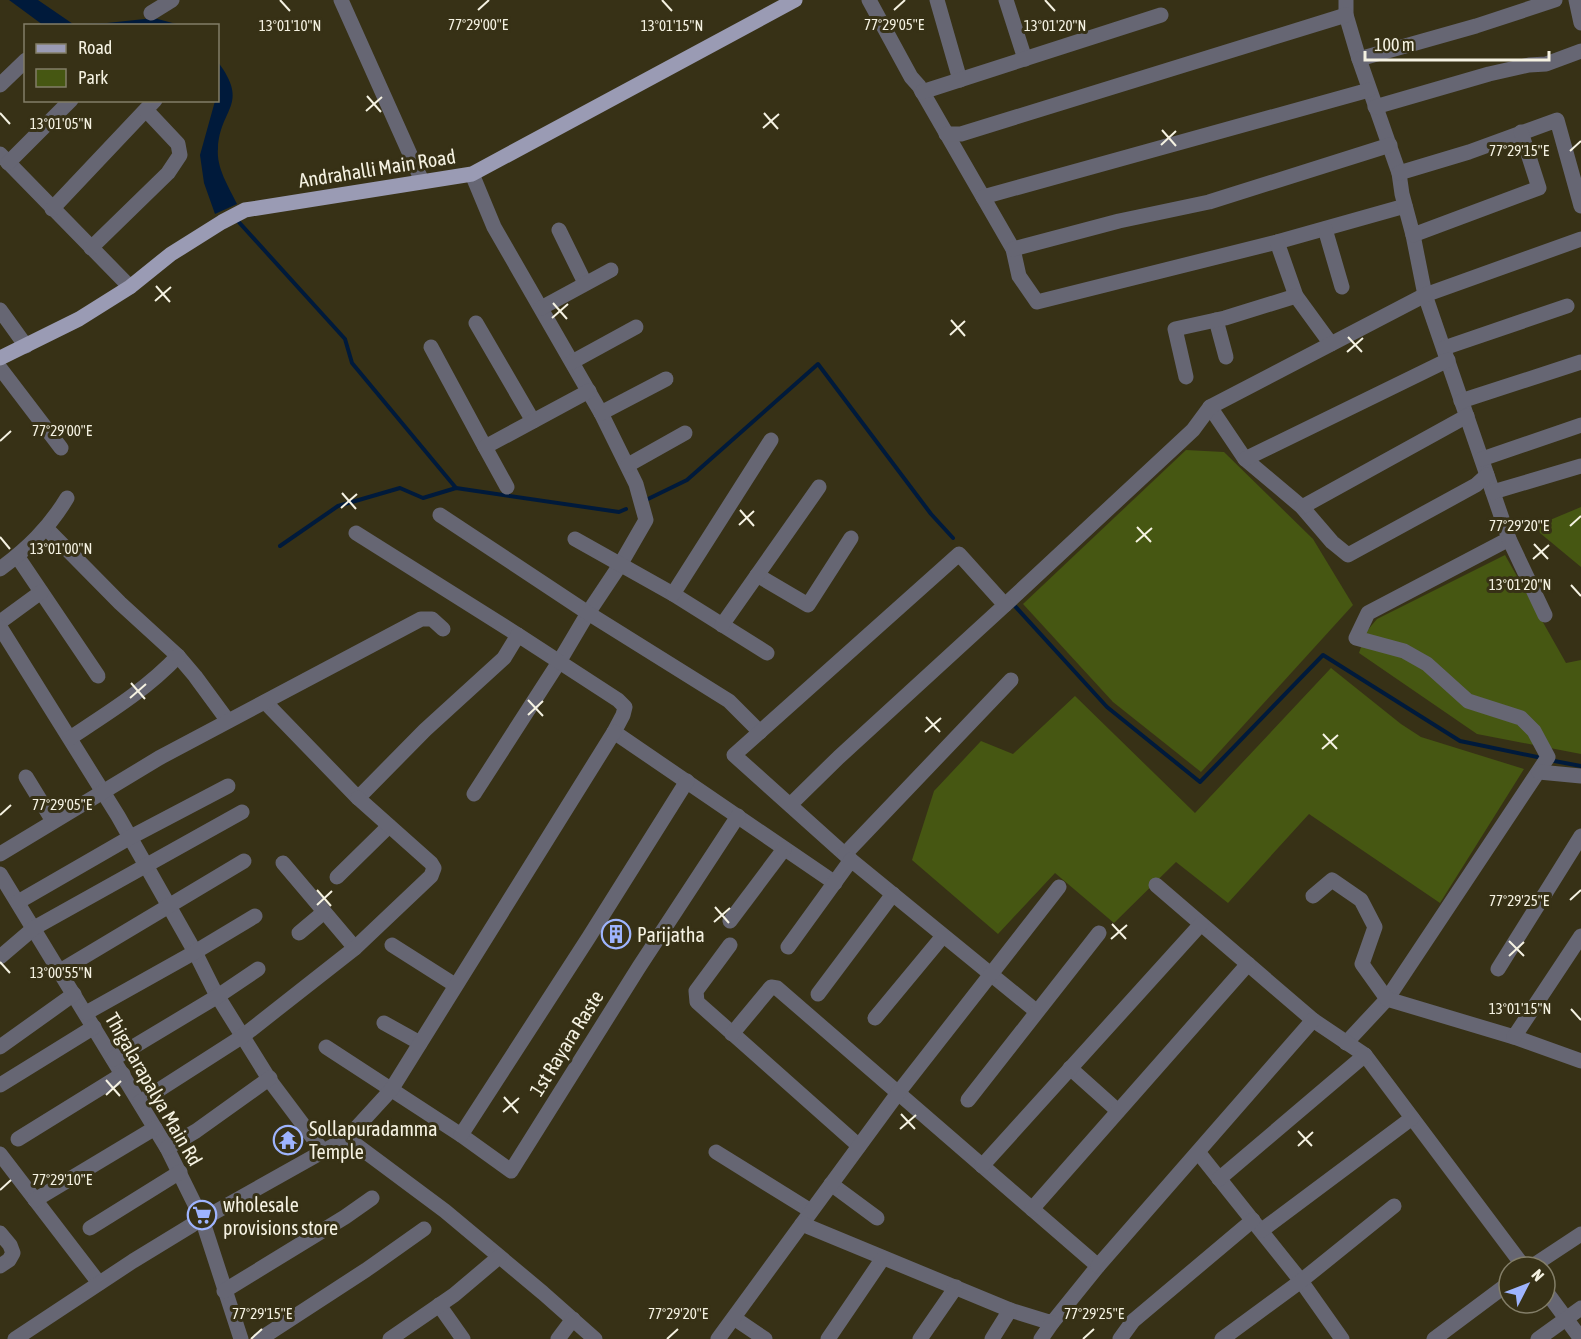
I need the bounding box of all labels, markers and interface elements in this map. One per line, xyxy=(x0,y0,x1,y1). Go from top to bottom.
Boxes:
text: 77°29'00"E xyxy=(448,16,509,33)
text: 77°29'05"E xyxy=(864,16,925,33)
text: 13°01'10"N xyxy=(259,17,321,34)
text: 13°01'15"N xyxy=(641,17,703,34)
text: 13°01'20"N xyxy=(1024,17,1086,34)
legend xyxy=(24,24,219,102)
scale bar xyxy=(1365,24,1550,62)
text: 100 m xyxy=(1374,34,1415,55)
text: Road xyxy=(78,37,112,58)
text: Park xyxy=(78,67,108,88)
text: 13°01'05"N xyxy=(30,115,92,132)
text: 77°29'15"E xyxy=(1489,142,1550,159)
street label: Andrahalli Main Road xyxy=(297,144,457,192)
text: 77°29'00"E xyxy=(32,422,93,439)
text: 77°29'20"E xyxy=(1489,517,1550,534)
text: 13°01'00"N xyxy=(30,540,92,557)
text: 13°01'20"N xyxy=(1489,576,1551,593)
text: 77°29'05"E xyxy=(32,796,93,813)
text: 77°29'25"E xyxy=(1489,892,1550,909)
building icon: Parijatha xyxy=(600,918,632,950)
place label: Parijatha xyxy=(637,923,705,946)
text: 13°00'55"N xyxy=(30,964,92,981)
street label: 1st Rayara Raste xyxy=(524,986,608,1100)
text: 13°01'15"N xyxy=(1489,1000,1551,1017)
street label: Thigalarapalya Main Rd xyxy=(101,1008,207,1170)
place label: Sollapuradamma Temple xyxy=(309,1117,438,1163)
temple icon: Sollapuradamma Temple xyxy=(272,1124,304,1156)
text: 77°29'10"E xyxy=(32,1171,93,1188)
place label: wholesale provisions store xyxy=(223,1193,338,1239)
supermarket icon: wholesale provisions store xyxy=(186,1199,218,1231)
north arrow xyxy=(1497,1255,1557,1315)
text: N xyxy=(1528,1265,1548,1284)
text: 77°29'15"E xyxy=(232,1305,293,1322)
text: 77°29'20"E xyxy=(648,1305,709,1322)
text: 77°29'25"E xyxy=(1064,1305,1125,1322)

